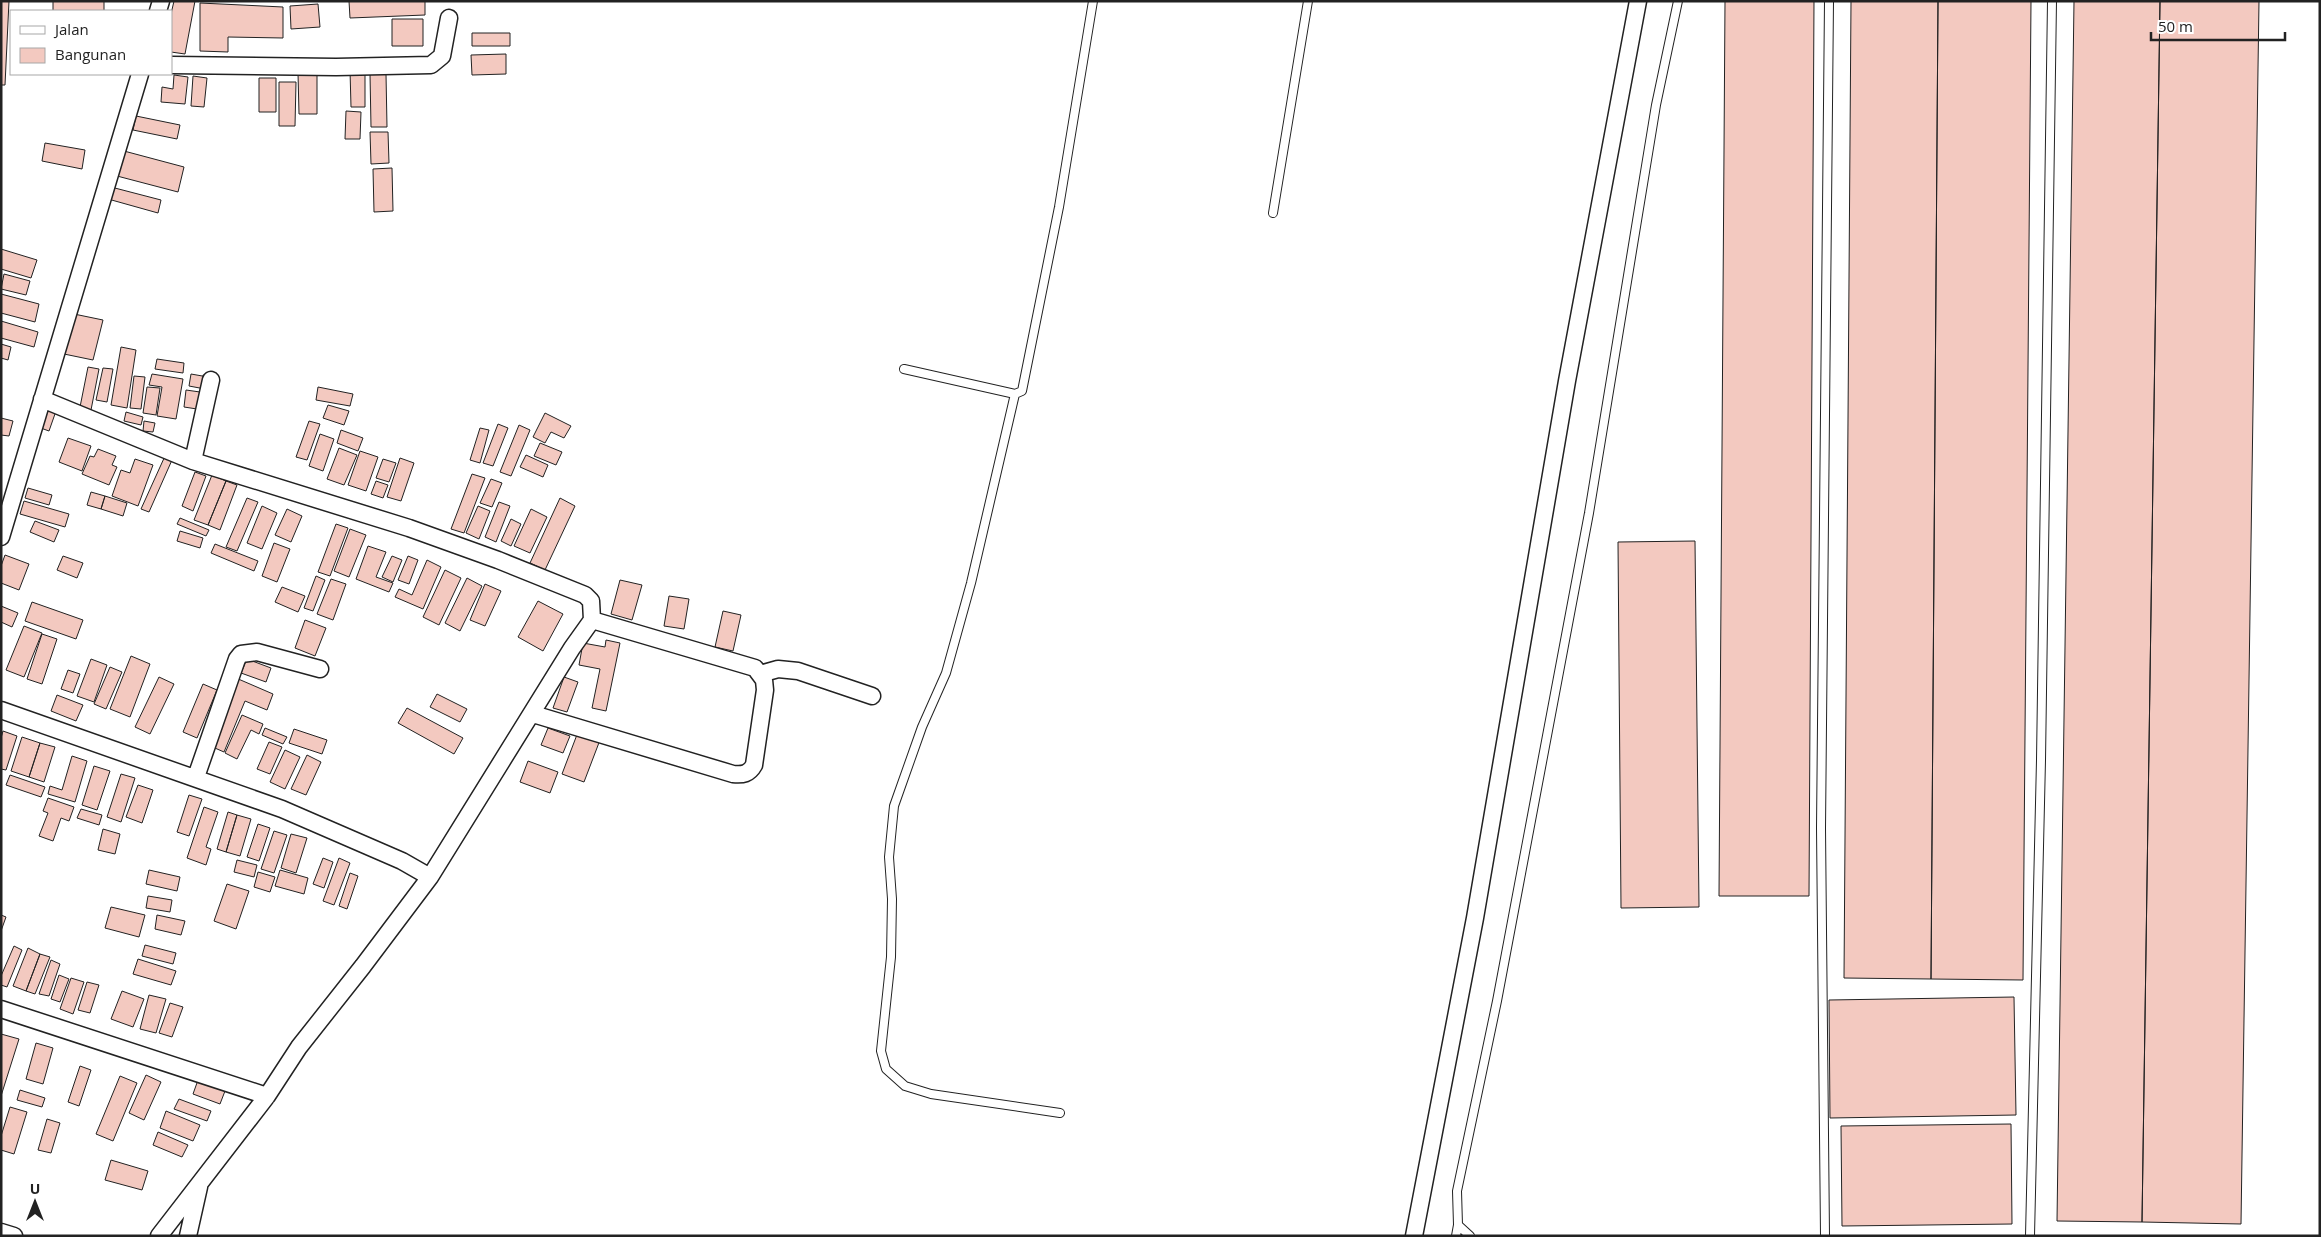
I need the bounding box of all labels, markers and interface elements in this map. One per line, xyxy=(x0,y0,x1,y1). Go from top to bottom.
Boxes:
legend xyxy=(10,10,172,75)
scale bar xyxy=(2151,10,2285,42)
text: 50 m xyxy=(2158,16,2193,36)
text: Jalan xyxy=(53,19,89,39)
text: Bangunan xyxy=(55,44,126,64)
north arrow xyxy=(10,1177,60,1227)
text: U xyxy=(30,1179,40,1198)

